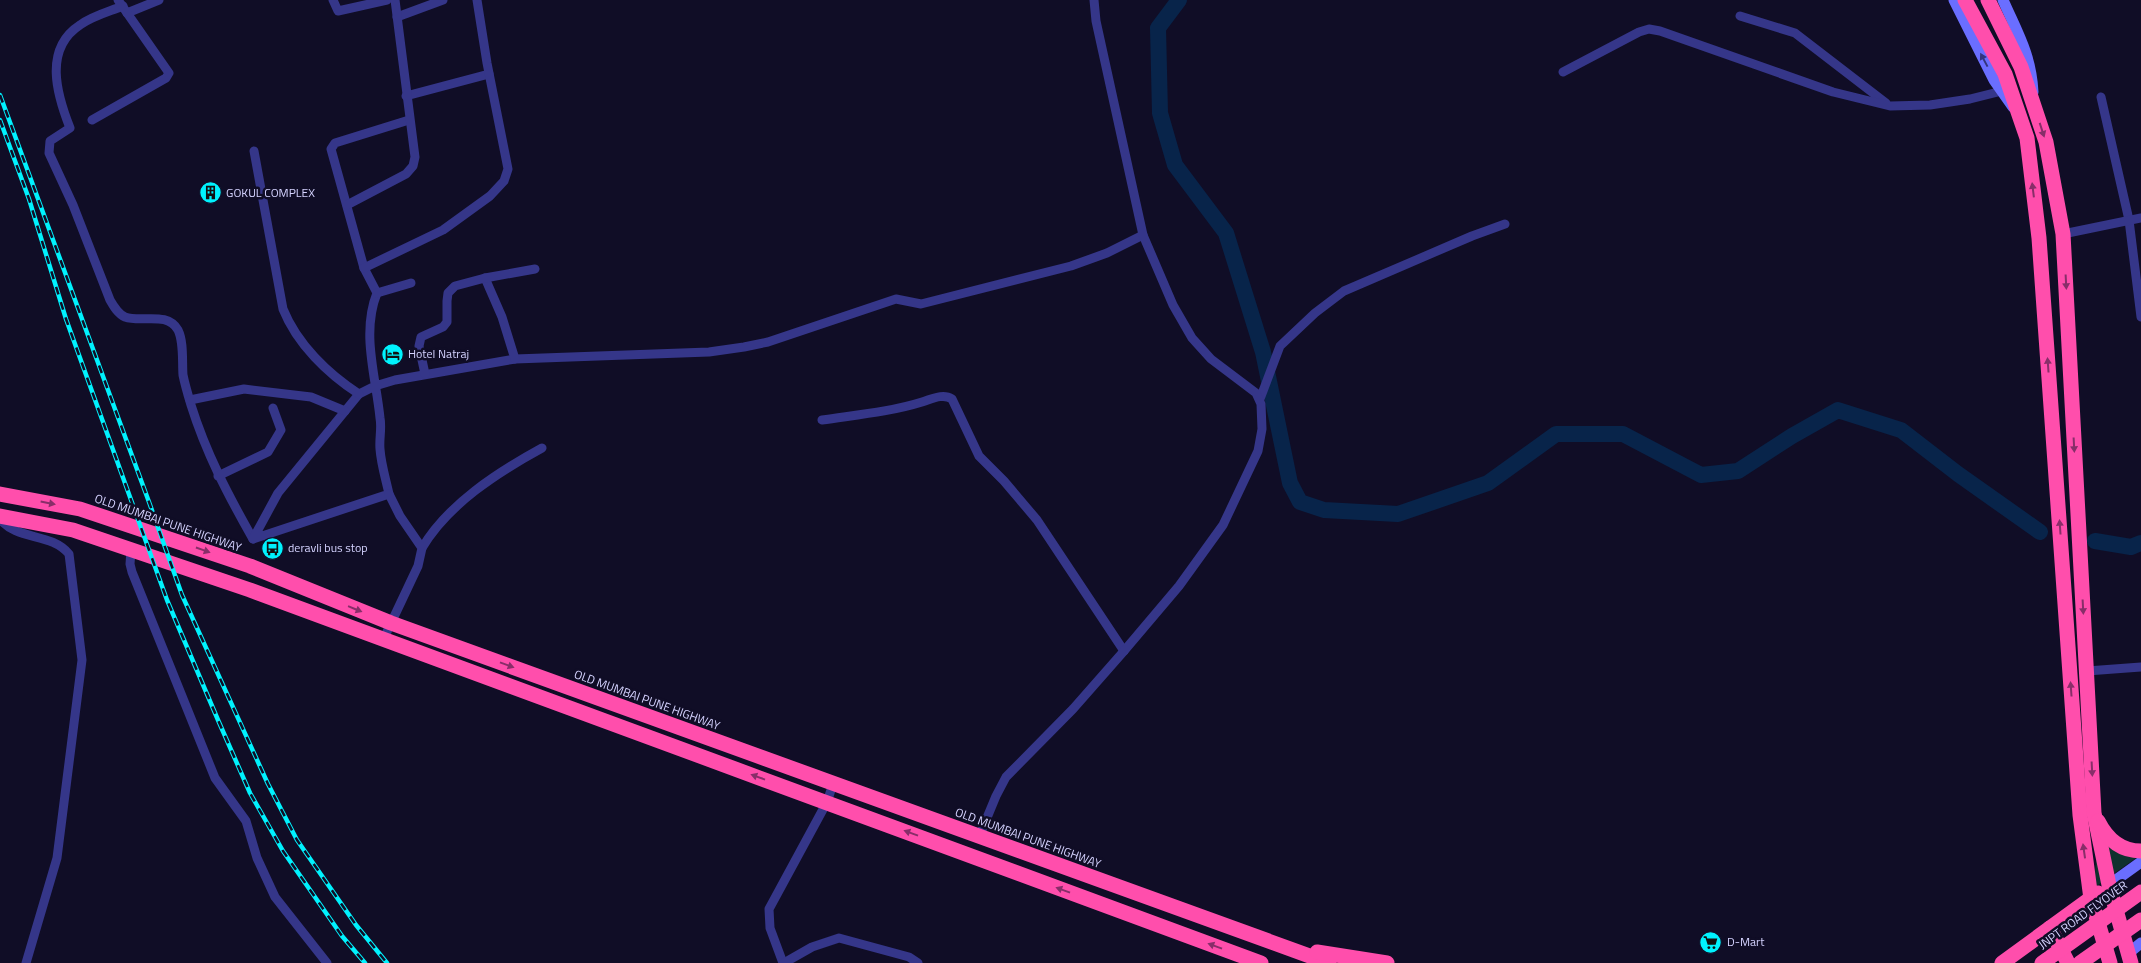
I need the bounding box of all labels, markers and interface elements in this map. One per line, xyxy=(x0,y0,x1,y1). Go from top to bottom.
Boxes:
one-way arrow xyxy=(1980,53,1988,68)
one-way arrow xyxy=(2038,123,2046,138)
building icon: GOKUL COMPLEX xyxy=(198,181,222,205)
one-way arrow xyxy=(2029,181,2037,197)
place label: GOKUL COMPLEX xyxy=(226,183,315,202)
one-way arrow xyxy=(2062,275,2070,291)
hotel icon: Hotel Natraj xyxy=(380,342,404,366)
place label: Hotel Natraj xyxy=(408,344,469,363)
one-way arrow xyxy=(2044,356,2052,372)
one-way arrow xyxy=(2071,437,2079,453)
street label: OLD MUMBAI PUNE HIGHWAY xyxy=(92,488,245,557)
one-way arrow xyxy=(40,499,55,507)
one-way arrow xyxy=(2055,518,2063,534)
bus stop icon: deravli bus stop xyxy=(260,536,284,560)
place label: deravli bus stop xyxy=(288,538,368,557)
one-way arrow xyxy=(196,547,211,555)
one-way arrow xyxy=(2080,599,2088,615)
one-way arrow xyxy=(348,605,362,613)
one-way arrow xyxy=(500,661,515,669)
street label: OLD MUMBAI PUNE HIGHWAY xyxy=(571,664,723,735)
one-way arrow xyxy=(2067,681,2075,697)
one-way arrow xyxy=(2088,761,2096,777)
one-way arrow xyxy=(751,773,766,780)
street label: OLD MUMBAI PUNE HIGHWAY xyxy=(952,802,1104,873)
one-way arrow xyxy=(903,829,918,837)
one-way arrow xyxy=(2080,842,2088,858)
street label: JNPT ROAD FLYOVER xyxy=(2034,876,2131,954)
one-way arrow xyxy=(1055,886,1070,894)
supermarket icon: D-Mart xyxy=(1699,930,1723,954)
place label: D-Mart xyxy=(1727,932,1765,951)
one-way arrow xyxy=(1208,942,1223,949)

